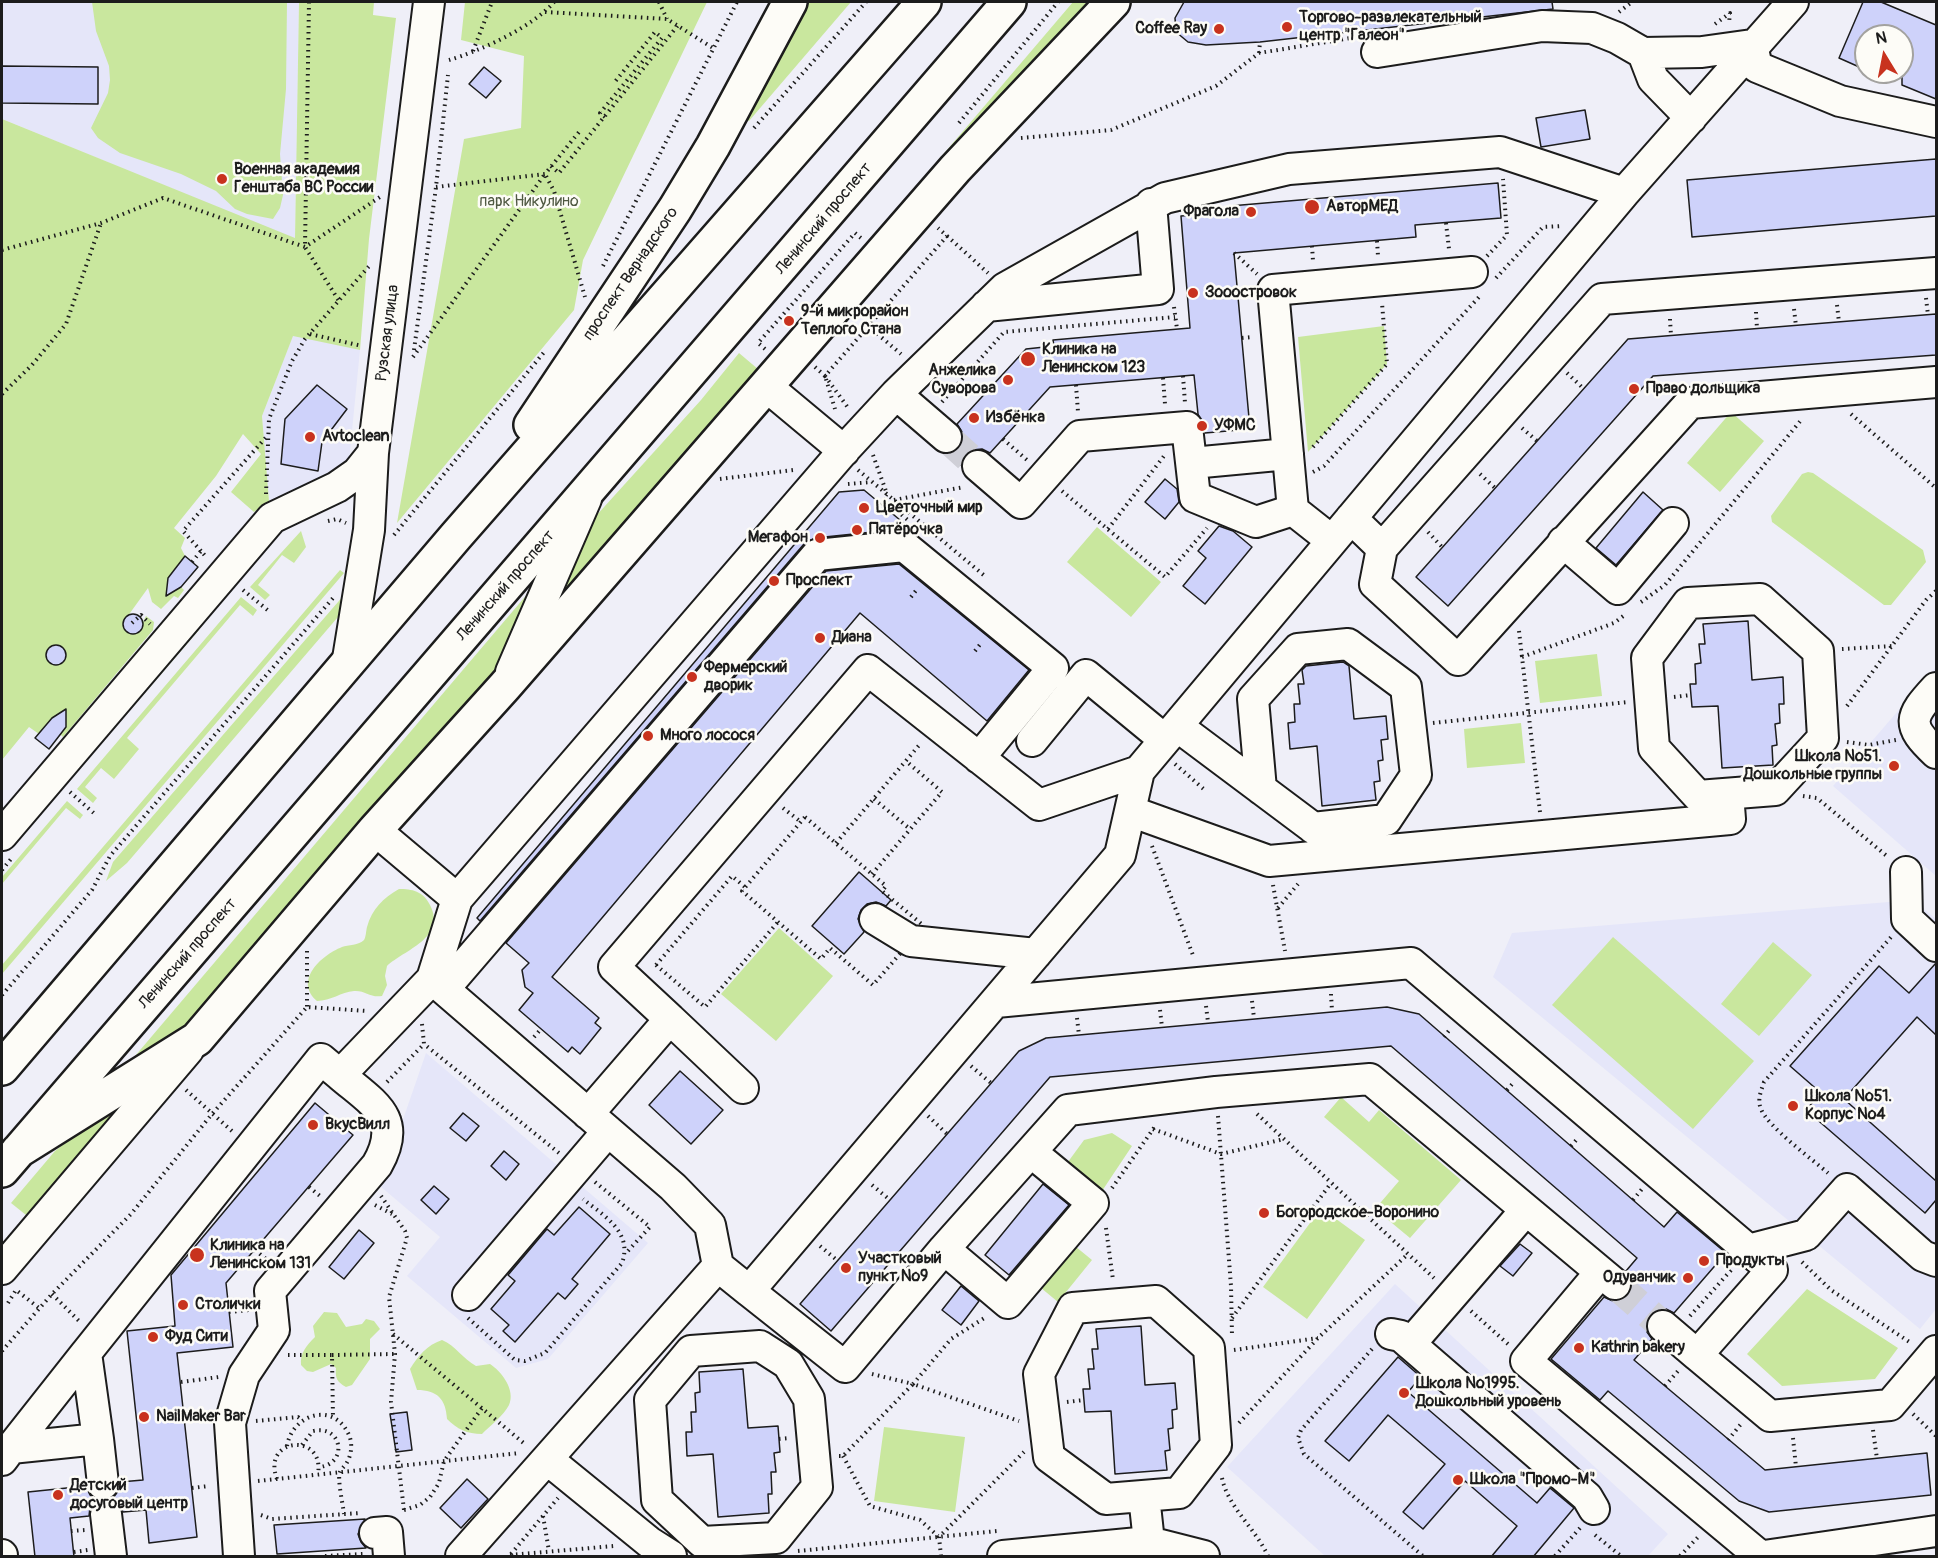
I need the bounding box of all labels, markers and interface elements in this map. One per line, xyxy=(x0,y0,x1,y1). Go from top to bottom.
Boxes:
place label: Торгово-развлекательный центр "Галеон" xyxy=(1299,8,1482,46)
place label: Coffee Ray xyxy=(1135,19,1207,39)
marker: Торгово-развлекательный центр "Галеон" xyxy=(1280,20,1294,34)
marker: Coffee Ray xyxy=(1212,22,1226,36)
north arrow xyxy=(1854,24,1914,84)
text: N xyxy=(1874,27,1888,49)
street label: Ленинский проспект xyxy=(772,159,876,279)
place label: Военная академия Генштаба ВС России xyxy=(234,160,373,198)
marker: Военная академия Генштаба ВС России xyxy=(215,172,229,186)
park label: парк Никулино xyxy=(479,192,579,212)
place label: АвторМЕД xyxy=(1326,197,1398,217)
marker: АвторМЕД xyxy=(1303,198,1321,216)
place label: Фрагола xyxy=(1183,202,1239,222)
street label: проспект Вернадского xyxy=(579,204,683,344)
marker: Фрагола xyxy=(1244,205,1258,219)
place label: Зооостровок xyxy=(1205,283,1297,303)
street label: Рузская улица xyxy=(373,284,403,382)
marker: Зооостровок xyxy=(1186,286,1200,300)
place label: 9-й микрорайон Теплого Стана xyxy=(801,302,909,340)
marker: 9-й микрорайон Теплого Стана xyxy=(782,314,796,328)
place label: Клиника на Ленинском 123 xyxy=(1042,340,1145,378)
marker: Клиника на Ленинском 123 xyxy=(1019,350,1037,368)
place label: Анжелика Суворова xyxy=(928,361,996,399)
marker: Анжелика Суворова xyxy=(1001,373,1015,387)
place label: Право дольщика xyxy=(1646,379,1760,399)
marker: Право дольщика xyxy=(1627,382,1641,396)
place label: Избёнка xyxy=(986,408,1045,428)
marker: Избёнка xyxy=(967,411,981,425)
place label: УФМС xyxy=(1214,416,1256,436)
marker: УФМС xyxy=(1195,419,1209,433)
place label: Avtoclean xyxy=(322,427,390,447)
marker: Avtoclean xyxy=(303,430,317,444)
place label: Цветочный мир xyxy=(876,498,982,518)
marker: Цветочный мир xyxy=(857,501,871,515)
place label: Пятёрочка xyxy=(869,520,943,540)
marker: Пятёрочка xyxy=(850,523,864,537)
street label: Ленинский проспект xyxy=(453,527,559,645)
place label: Мегафон xyxy=(748,528,808,548)
marker: Мегафон xyxy=(813,531,827,545)
place label: Проспект xyxy=(786,571,852,591)
marker: Проспект xyxy=(767,574,781,588)
place label: Диана xyxy=(832,628,872,648)
marker: Диана xyxy=(813,631,827,645)
place label: Фермерский дворик xyxy=(704,658,787,696)
marker: Фермерский дворик xyxy=(685,670,699,684)
place label: Много лосося xyxy=(660,726,755,746)
marker: Много лосося xyxy=(641,729,655,743)
place label: Школа №51. Дошкольные группы xyxy=(1744,747,1882,785)
marker: Школа №51. Дошкольные группы xyxy=(1887,759,1901,773)
street label: Ленинский проспект xyxy=(135,895,241,1013)
place label: Школа №51. Корпус №4 xyxy=(1805,1087,1892,1125)
marker: Школа №51. Корпус №4 xyxy=(1786,1099,1800,1113)
place label: ВкусВилл xyxy=(325,1115,390,1135)
marker: ВкусВилл xyxy=(306,1118,320,1132)
place label: Богородское-Воронино xyxy=(1276,1203,1439,1223)
marker: Богородское-Воронино xyxy=(1257,1206,1271,1220)
place label: Клиника на Ленинском 131 xyxy=(210,1236,311,1274)
marker: Клиника на Ленинском 131 xyxy=(188,1246,206,1264)
place label: Участковый пункт №9 xyxy=(858,1249,942,1287)
place label: Продукты xyxy=(1716,1251,1785,1271)
marker: Продукты xyxy=(1697,1254,1711,1268)
marker: Участковый пункт №9 xyxy=(839,1261,853,1275)
place label: Одуванчик xyxy=(1603,1268,1676,1288)
marker: Одуванчик xyxy=(1681,1271,1695,1285)
place label: Столички xyxy=(195,1295,260,1315)
marker: Столички xyxy=(176,1298,190,1312)
place label: Фуд Сити xyxy=(165,1327,228,1347)
marker: Фуд Сити xyxy=(146,1330,160,1344)
place label: Kathrin bakery xyxy=(1591,1338,1685,1358)
marker: Kathrin bakery xyxy=(1572,1341,1586,1355)
place label: Школа №1995. Дошкольный уровень xyxy=(1416,1374,1562,1412)
marker: Школа №1995. Дошкольный уровень xyxy=(1397,1386,1411,1400)
place label: NailMaker Bar xyxy=(156,1407,246,1427)
marker: NailMaker Bar xyxy=(137,1410,151,1424)
place label: Школа "Промо-М" xyxy=(1470,1470,1595,1490)
marker: Школа "Промо-М" xyxy=(1451,1473,1465,1487)
place label: Детский досуговый центр xyxy=(70,1476,188,1514)
marker: Детский досуговый центр xyxy=(51,1488,65,1502)

